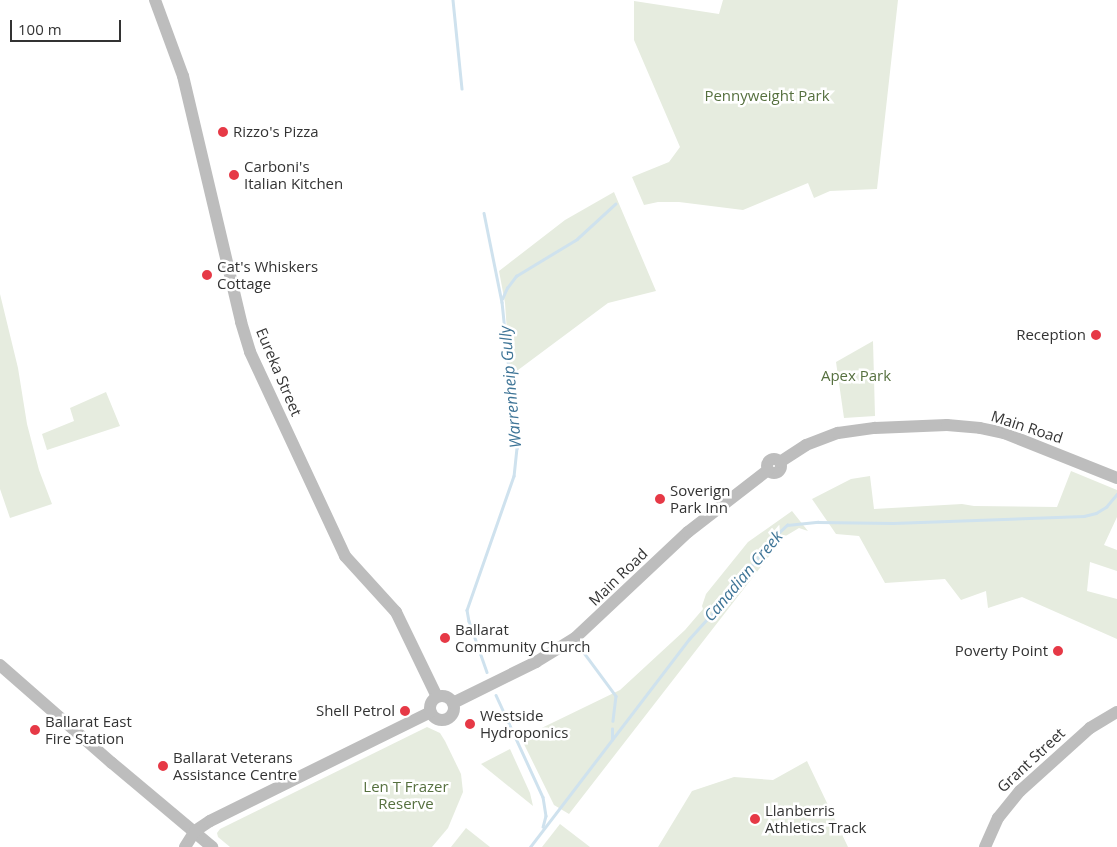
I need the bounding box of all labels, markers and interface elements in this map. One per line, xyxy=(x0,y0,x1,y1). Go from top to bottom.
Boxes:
scale bar xyxy=(12,10,124,42)
text: 100 m xyxy=(18,19,62,39)
park label: Pennyweight Park xyxy=(704,87,830,105)
place label: Rizzo's Pizza xyxy=(233,123,319,141)
marker: Rizzo's Pizza xyxy=(217,126,229,138)
place label: Carboni's Italian Kitchen xyxy=(244,157,343,192)
marker: Carboni's Italian Kitchen xyxy=(228,169,240,181)
place label: Cat's Whiskers Cottage xyxy=(217,257,318,292)
marker: Cat's Whiskers Cottage xyxy=(201,269,213,281)
street label: Eureka Street xyxy=(252,325,306,419)
water label: Warrenheip Gully xyxy=(495,325,525,449)
place label: Reception xyxy=(1016,326,1086,344)
marker: Reception xyxy=(1090,329,1102,341)
park label: Apex Park xyxy=(821,367,891,385)
street label: Main Road xyxy=(989,407,1065,447)
place label: Soverign Park Inn xyxy=(670,481,730,516)
marker: Soverign Park Inn xyxy=(654,493,666,505)
water label: Canadian Creek xyxy=(700,527,786,625)
street label: Main Road xyxy=(585,545,651,609)
place label: Ballarat Community Church xyxy=(455,620,591,655)
marker: Ballarat Community Church xyxy=(439,632,451,644)
place label: Poverty Point xyxy=(955,642,1048,660)
marker: Poverty Point xyxy=(1052,645,1064,657)
place label: Shell Petrol xyxy=(316,702,395,720)
marker: Shell Petrol xyxy=(399,705,411,717)
place label: Westside Hydroponics xyxy=(480,706,568,741)
place label: Ballarat East Fire Station xyxy=(45,712,132,747)
marker: Westside Hydroponics xyxy=(464,718,476,730)
marker: Ballarat East Fire Station xyxy=(29,724,41,736)
street label: Grant Street xyxy=(994,724,1068,796)
place label: Ballarat Veterans Assistance Centre xyxy=(173,748,297,783)
marker: Ballarat Veterans Assistance Centre xyxy=(157,760,169,772)
park label: Len T Frazer Reserve xyxy=(363,777,449,812)
place label: Llanberris Athletics Track xyxy=(765,801,866,836)
marker: Llanberris Athletics Track xyxy=(749,813,761,825)

